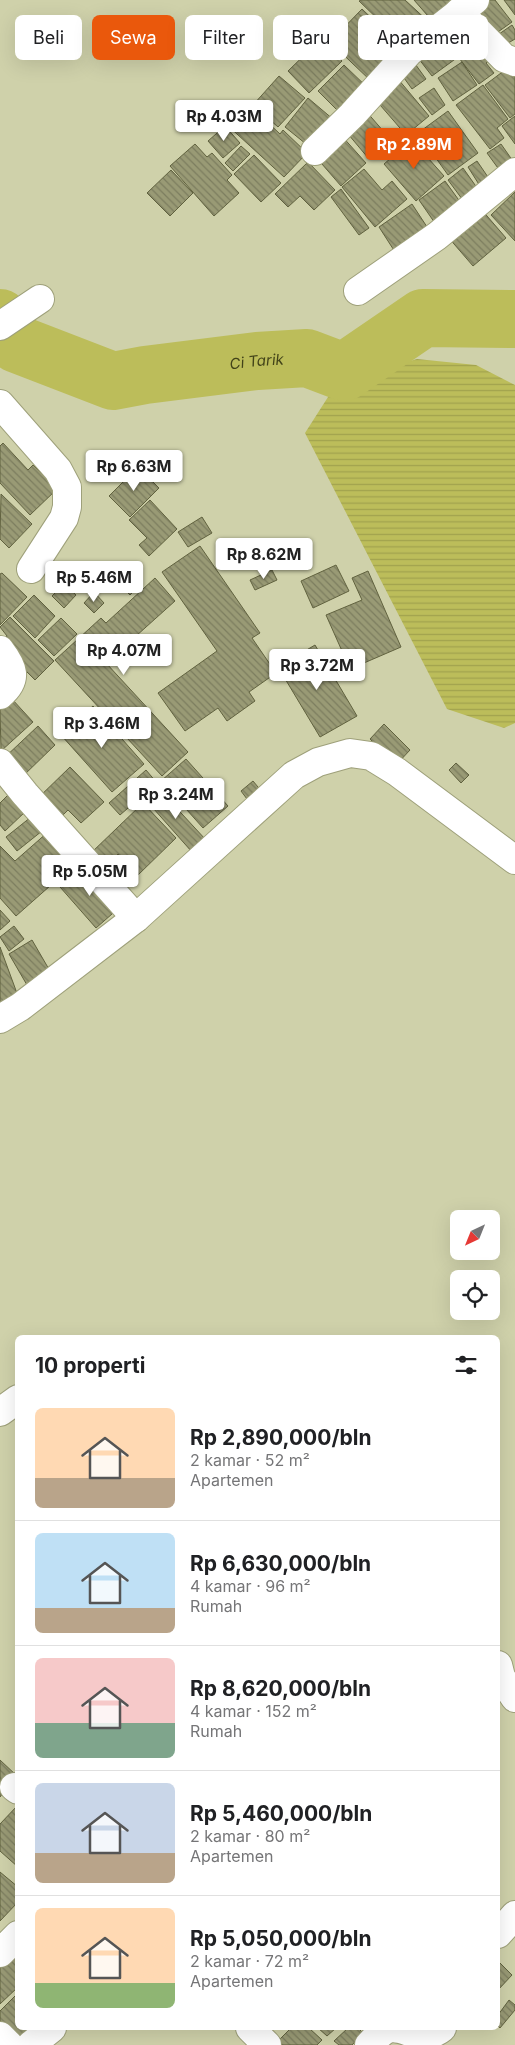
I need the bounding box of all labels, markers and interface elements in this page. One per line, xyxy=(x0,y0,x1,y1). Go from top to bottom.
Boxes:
chip: Beli xyxy=(15,15,82,60)
chip: Sewa xyxy=(92,15,175,60)
chip: Filter xyxy=(185,15,263,60)
chip: Baru xyxy=(273,15,348,60)
chip: Apartemen xyxy=(358,15,488,60)
pin: Rp 4.03M xyxy=(172,100,276,142)
text: Rp 4.03M xyxy=(186,106,262,126)
pin: Rp 2.89M xyxy=(362,128,466,170)
text: Rp 2.89M xyxy=(376,134,452,154)
water label: Ci Tarik xyxy=(228,349,285,373)
pin: Rp 6.63M xyxy=(82,450,186,492)
text: Rp 6.63M xyxy=(97,456,171,476)
pin: Rp 8.62M xyxy=(212,538,316,580)
text: Rp 8.62M xyxy=(227,544,301,564)
pin: Rp 5.46M xyxy=(42,560,146,603)
text: Rp 5.46M xyxy=(56,567,132,587)
pin: Rp 4.07M xyxy=(72,634,176,676)
text: Rp 4.07M xyxy=(87,640,161,660)
pin: Rp 3.72M xyxy=(265,648,369,691)
text: Rp 3.72M xyxy=(280,655,354,675)
pin: Rp 3.46M xyxy=(50,706,154,749)
text: Rp 3.46M xyxy=(64,713,140,733)
pin: Rp 3.24M xyxy=(124,778,228,820)
text: Rp 3.24M xyxy=(138,784,214,804)
pin: Rp 5.05M xyxy=(38,854,142,897)
text: Rp 5.05M xyxy=(52,861,128,881)
north arrow xyxy=(450,1210,500,1260)
map controls xyxy=(450,1210,500,1320)
button: locate xyxy=(450,1270,500,1320)
icon: filters xyxy=(452,1351,480,1379)
text: 10 properti xyxy=(35,1353,145,1378)
text: Rp 2,890,000/bln xyxy=(190,1425,372,1450)
icon: home xyxy=(75,1428,135,1488)
text: 2 kamar · 52 m² xyxy=(190,1450,310,1470)
text: Apartemen xyxy=(190,1470,273,1490)
text: Rp 6,630,000/bln xyxy=(190,1551,371,1576)
icon: home xyxy=(75,1553,135,1613)
text: 4 kamar · 96 m² xyxy=(190,1576,311,1596)
text: Rumah xyxy=(190,1596,242,1616)
text: Rp 8,620,000/bln xyxy=(190,1676,371,1701)
icon: home xyxy=(75,1678,135,1738)
text: 4 kamar · 152 m² xyxy=(190,1701,317,1721)
text: Rumah xyxy=(190,1721,242,1741)
text: Rp 5,460,000/bln xyxy=(190,1801,372,1826)
icon: home xyxy=(75,1803,135,1863)
text: 2 kamar · 80 m² xyxy=(190,1826,310,1846)
text: Apartemen xyxy=(190,1846,273,1866)
text: Rp 5,050,000/bln xyxy=(190,1926,372,1951)
icon: home xyxy=(75,1928,135,1988)
text: 2 kamar · 72 m² xyxy=(190,1951,309,1971)
text: Apartemen xyxy=(190,1971,273,1991)

